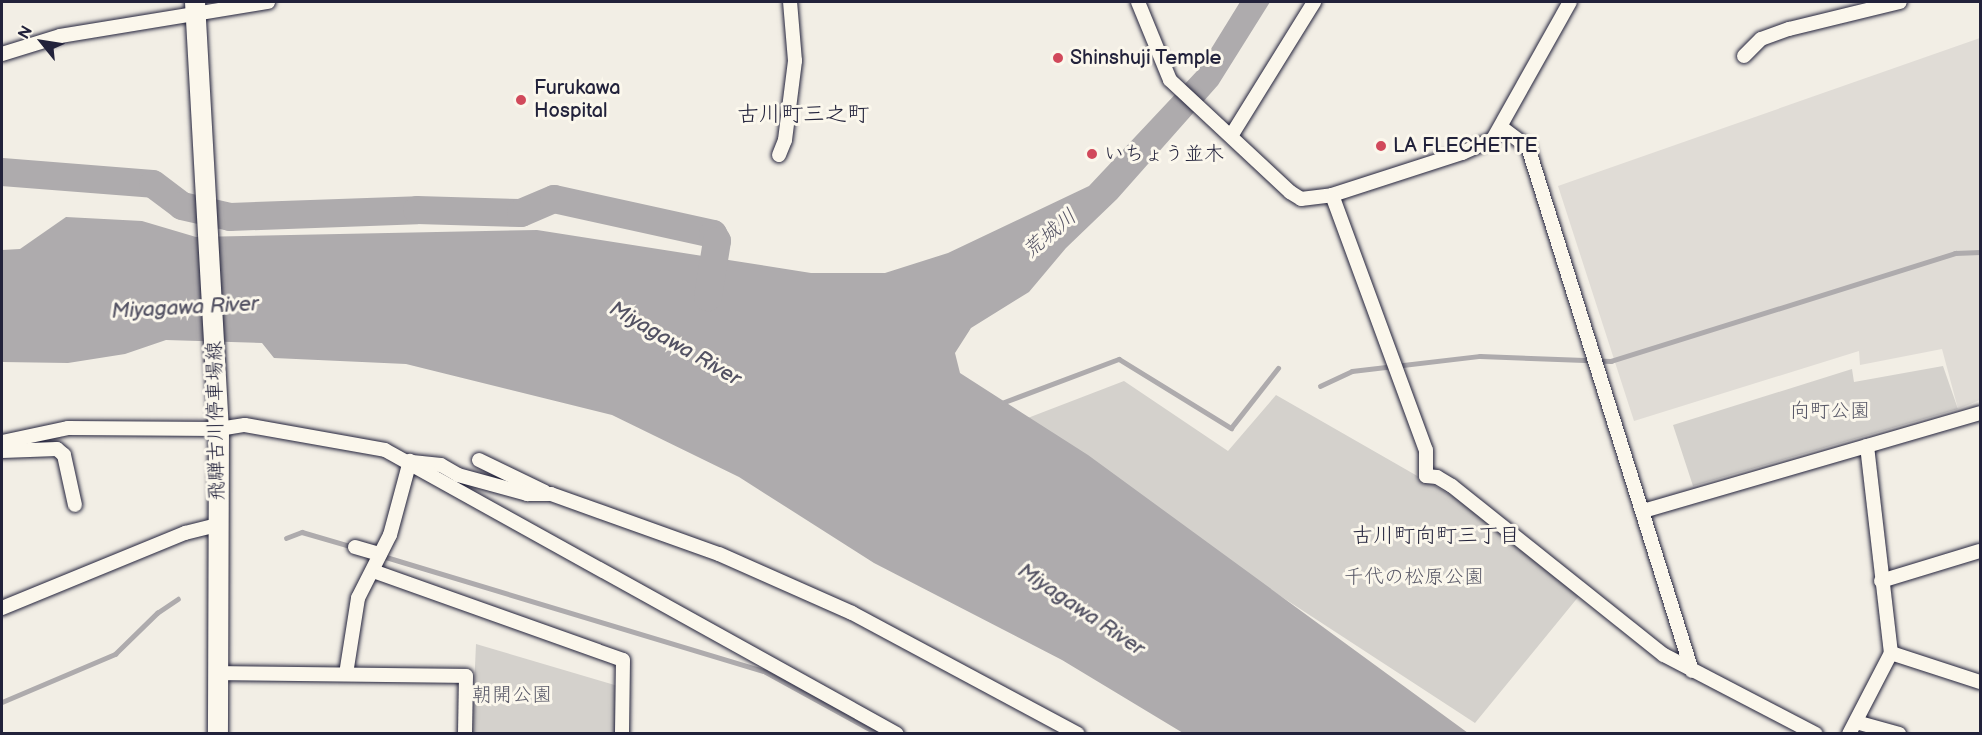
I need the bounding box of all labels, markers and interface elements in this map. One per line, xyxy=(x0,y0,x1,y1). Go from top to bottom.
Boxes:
north arrow xyxy=(12,12,72,72)
text: N xyxy=(15,23,37,43)
place label: Shinshuji Temple xyxy=(1070,46,1222,70)
marker: Shinshuji Temple xyxy=(1051,51,1065,65)
place label: Furukawa Hospital xyxy=(534,77,621,124)
marker: Furukawa Hospital xyxy=(512,91,530,109)
district label: 古川町三之町 xyxy=(737,102,869,128)
place label: LA FLECHETTE xyxy=(1393,134,1538,158)
marker: LA FLECHETTE xyxy=(1374,139,1388,153)
place label: いちょう並木 xyxy=(1104,142,1224,166)
marker: いちょう並木 xyxy=(1085,147,1099,161)
water label: 荒城川 xyxy=(1018,204,1082,264)
water label: Miyagawa River xyxy=(111,292,259,324)
water label: Miyagawa River xyxy=(605,296,745,392)
street label: 飛騨古川停車場線 xyxy=(203,341,229,501)
park label: 向町公園 xyxy=(1790,399,1870,423)
district label: 古川町向町三丁目 xyxy=(1352,523,1520,549)
water label: Miyagawa River xyxy=(1013,558,1149,662)
park label: 千代の松原公園 xyxy=(1344,565,1484,589)
park label: 朝開公園 xyxy=(472,683,552,707)

